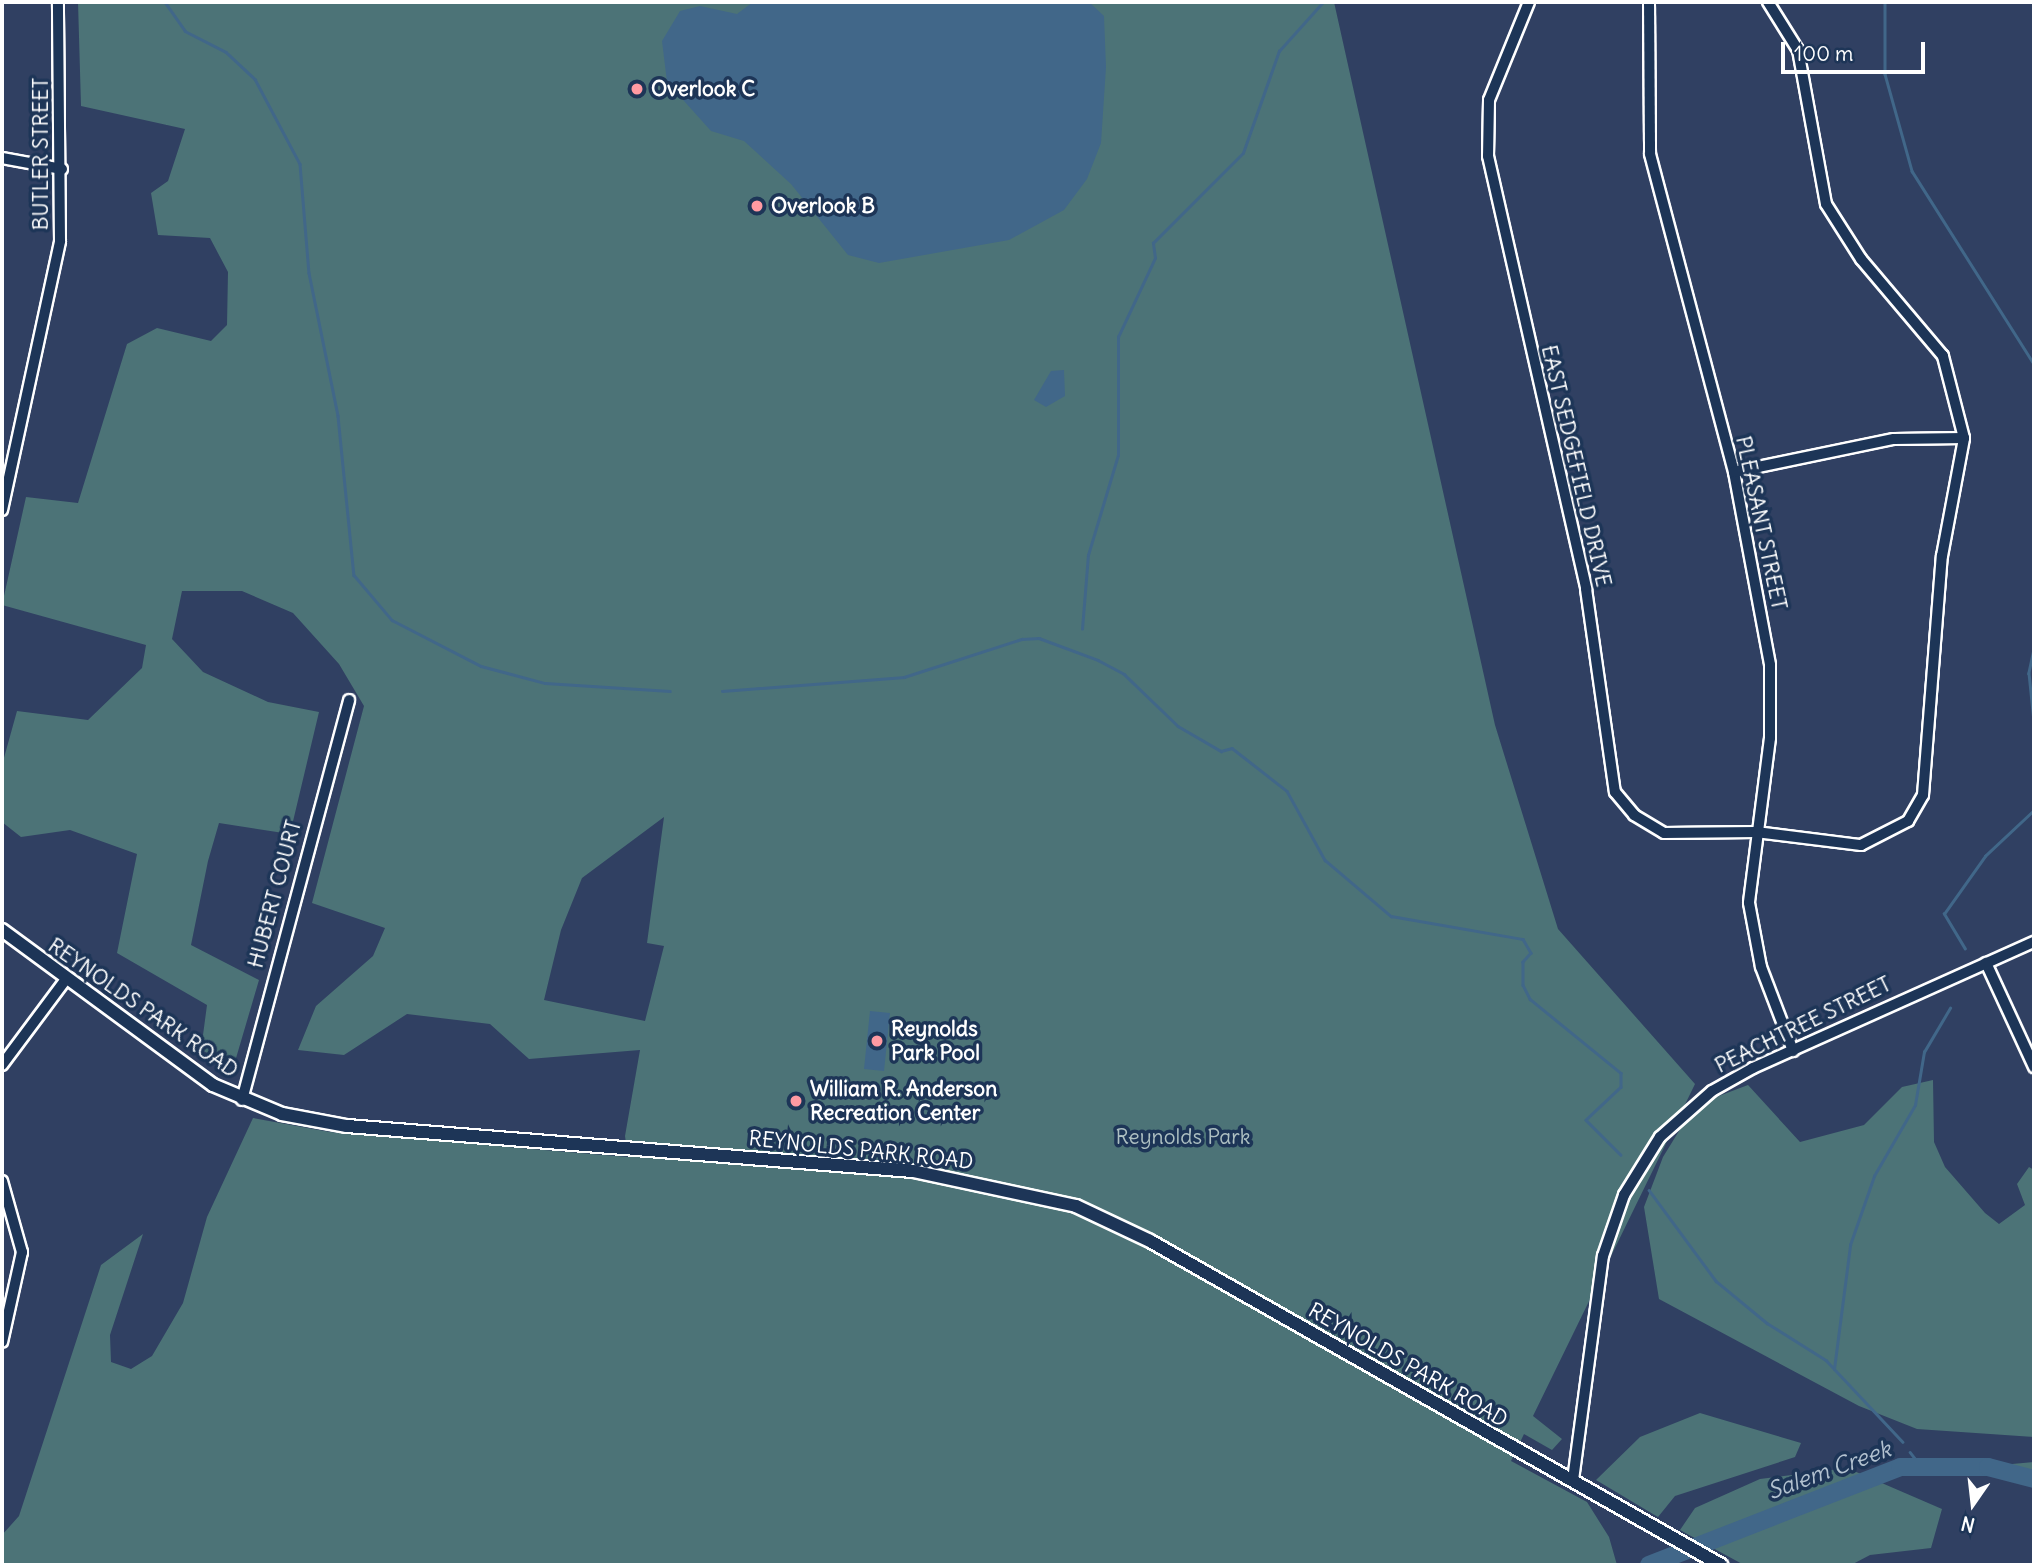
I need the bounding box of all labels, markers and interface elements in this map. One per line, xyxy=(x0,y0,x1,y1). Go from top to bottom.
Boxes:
scale bar xyxy=(1784,28,1927,72)
text: 100 m xyxy=(1794,40,1853,67)
place label: Overlook C xyxy=(651,76,755,102)
street label: BUTLER STREET xyxy=(28,78,54,230)
marker: Overlook C xyxy=(629,81,645,97)
place label: Overlook B xyxy=(771,193,875,219)
marker: Overlook B xyxy=(749,198,765,214)
street label: EAST SEDGEFIELD DRIVE xyxy=(1536,343,1616,589)
street label: PLEASANT STREET xyxy=(1730,434,1792,612)
street label: HUBERT COURT xyxy=(243,817,307,971)
street label: REYNOLDS PARK ROAD xyxy=(43,933,243,1083)
street label: PEACHTREE STREET xyxy=(1711,971,1895,1079)
place label: Reynolds Park Pool xyxy=(891,1016,980,1066)
marker: Reynolds Park Pool xyxy=(869,1033,885,1049)
place label: William R. Anderson Recreation Center xyxy=(810,1076,997,1126)
marker: William R. Anderson Recreation Center xyxy=(788,1093,804,1109)
park label: Reynolds Park xyxy=(1115,1124,1251,1150)
street label: REYNOLDS PARK ROAD xyxy=(747,1126,975,1174)
street label: REYNOLDS PARK ROAD xyxy=(1304,1298,1512,1432)
water label: Salem Creek xyxy=(1764,1435,1894,1505)
north arrow xyxy=(1938,1469,2008,1539)
text: N xyxy=(1959,1511,1977,1538)

